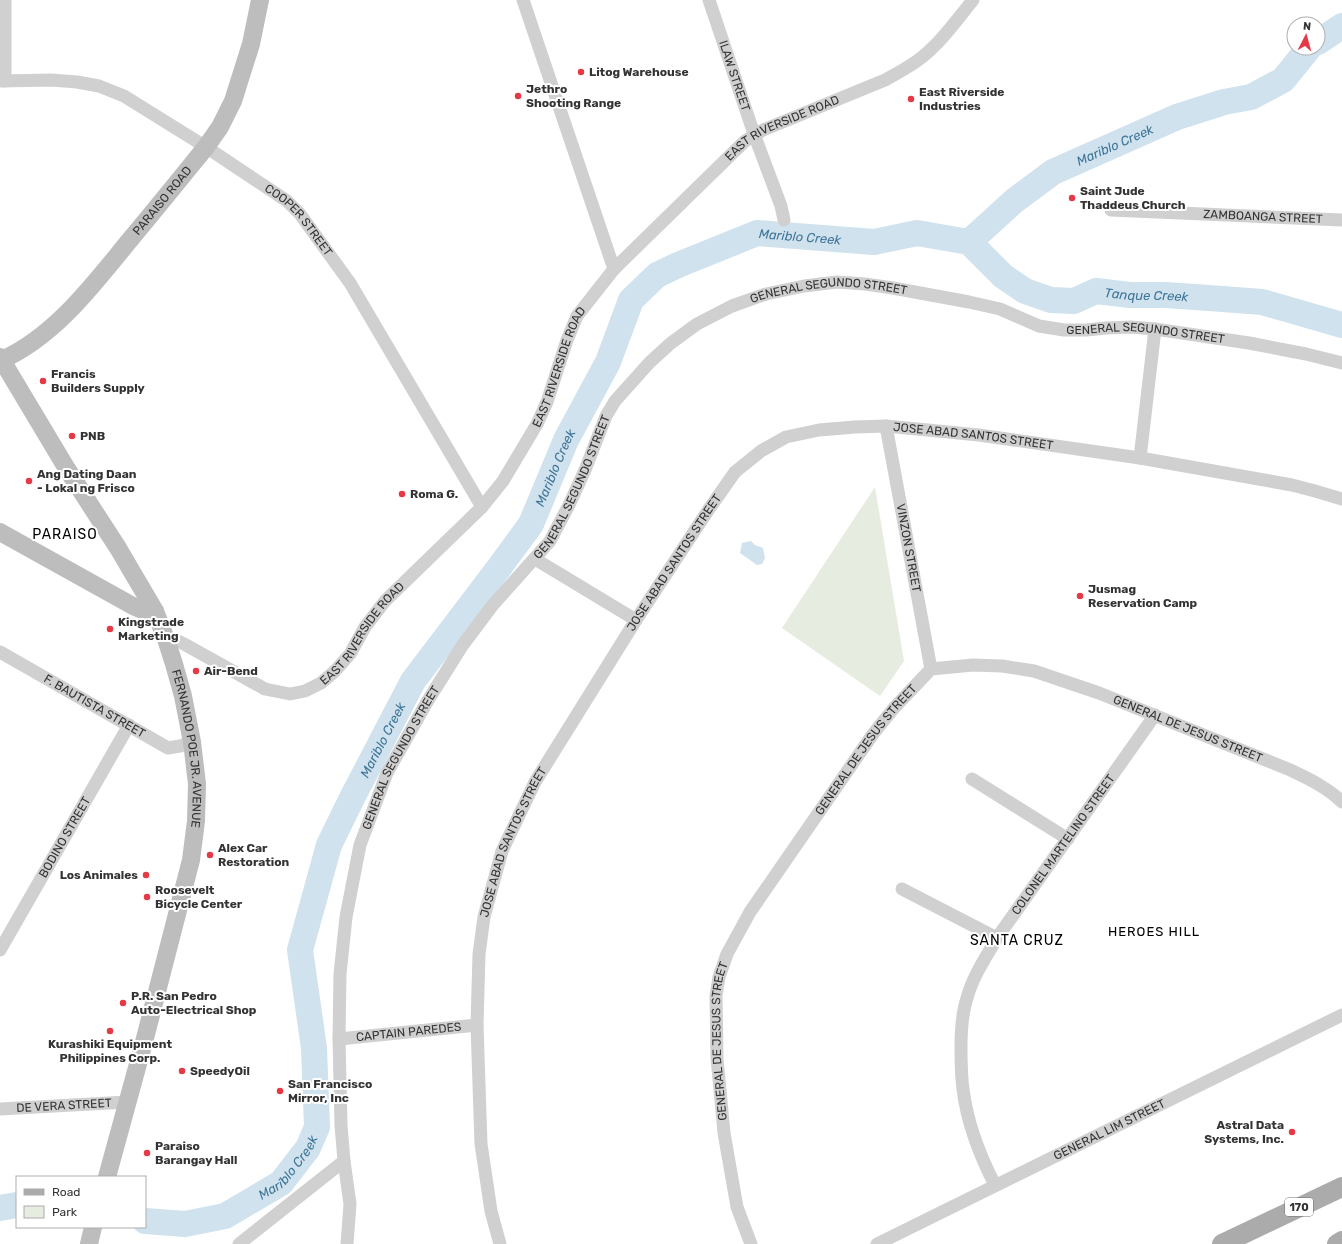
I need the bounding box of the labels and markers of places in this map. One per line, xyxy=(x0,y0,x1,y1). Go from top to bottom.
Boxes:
place label: Litog Warehouse xyxy=(589,65,689,79)
marker: Litog Warehouse xyxy=(576,67,586,77)
place label: Jethro Shooting Range xyxy=(526,82,621,110)
place label: East Riverside Industries xyxy=(919,85,1004,113)
marker: Jethro Shooting Range xyxy=(513,91,523,101)
marker: East Riverside Industries xyxy=(906,94,916,104)
place label: Saint Jude Thaddeus Church xyxy=(1080,184,1186,212)
marker: Saint Jude Thaddeus Church xyxy=(1067,193,1077,203)
place label: Francis Builders Supply xyxy=(51,367,145,395)
marker: Francis Builders Supply xyxy=(38,376,48,386)
place label: PNB xyxy=(80,429,105,443)
marker: PNB xyxy=(67,431,77,441)
place label: Ang Dating Daan - Lokal ng Frisco xyxy=(37,467,137,495)
marker: Ang Dating Daan - Lokal ng Frisco xyxy=(24,476,34,486)
place label: Roma G. xyxy=(410,487,458,501)
marker: Roma G. xyxy=(397,489,407,499)
place label: Jusmag Reservation Camp xyxy=(1088,582,1198,610)
marker: Jusmag Reservation Camp xyxy=(1075,591,1085,601)
place label: Kingstrade Marketing xyxy=(118,615,184,643)
marker: Kingstrade Marketing xyxy=(105,624,115,634)
place label: Air-Bend xyxy=(204,664,258,678)
marker: Air-Bend xyxy=(191,666,201,676)
place label: Alex Car Restoration xyxy=(218,841,290,869)
marker: Alex Car Restoration xyxy=(205,850,215,860)
place label: Los Animales xyxy=(60,868,138,882)
marker: Los Animales xyxy=(141,870,151,880)
place label: Roosevelt Bicycle Center xyxy=(155,883,243,911)
marker: Roosevelt Bicycle Center xyxy=(142,892,152,902)
place label: P.R. San Pedro Auto-Electrical Shop xyxy=(131,989,257,1017)
marker: P.R. San Pedro Auto-Electrical Shop xyxy=(118,998,128,1008)
marker: Kurashiki Equipment Philippines Corp. xyxy=(105,1026,115,1036)
place label: Kurashiki Equipment Philippines Corp. xyxy=(48,1037,172,1065)
place label: SpeedyOil xyxy=(190,1064,250,1078)
marker: SpeedyOil xyxy=(177,1066,187,1076)
place label: San Francisco Mirror, Inc xyxy=(288,1077,372,1105)
marker: San Francisco Mirror, Inc xyxy=(275,1086,285,1096)
place label: Astral Data Systems, Inc. xyxy=(1204,1118,1284,1146)
marker: Astral Data Systems, Inc. xyxy=(1287,1127,1297,1137)
place label: Paraiso Barangay Hall xyxy=(155,1139,237,1167)
marker: Paraiso Barangay Hall xyxy=(142,1148,152,1158)

